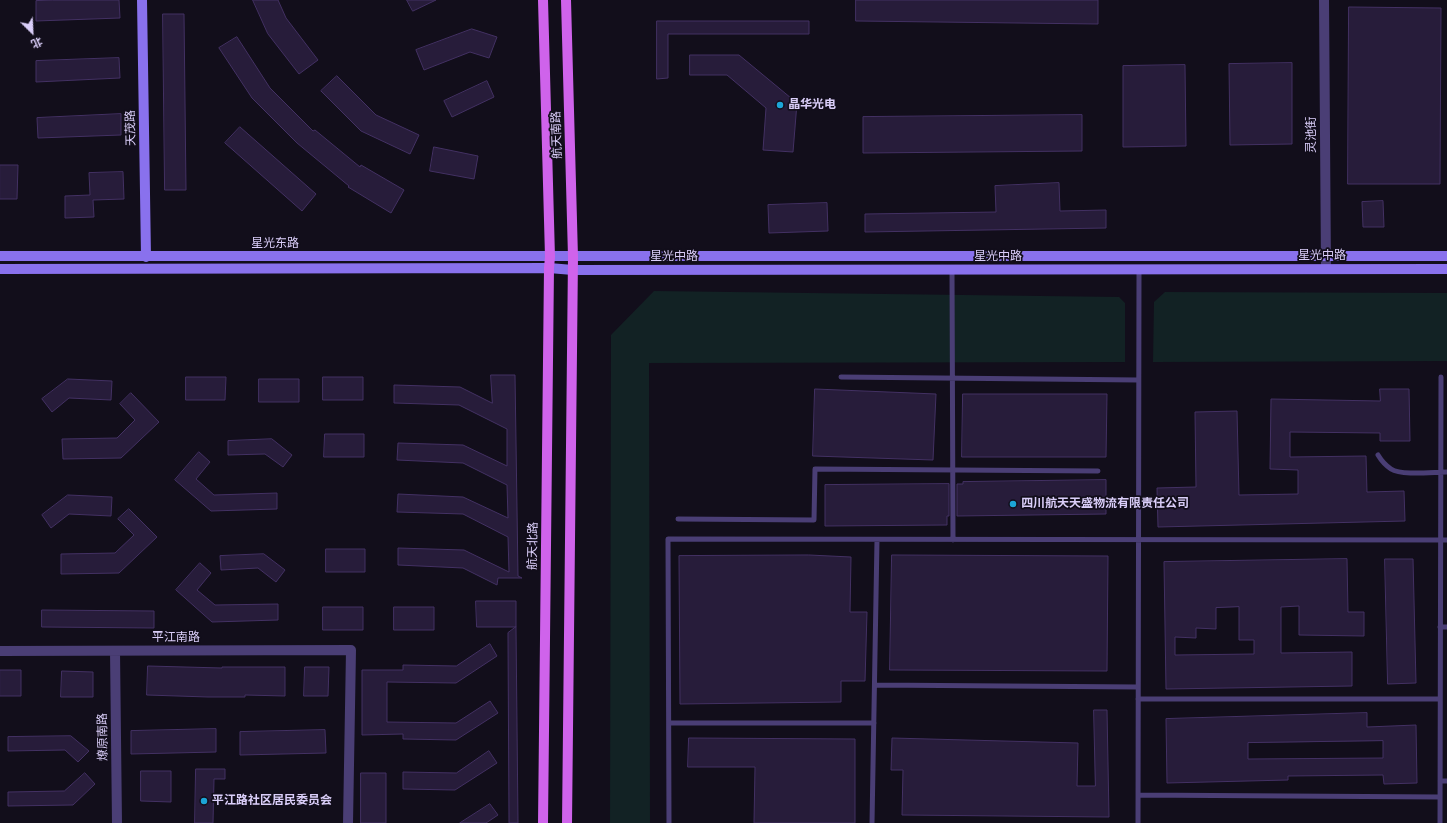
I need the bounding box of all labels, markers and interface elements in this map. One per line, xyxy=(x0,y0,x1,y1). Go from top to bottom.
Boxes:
north arrow xyxy=(12,12,52,52)
text: 北 xyxy=(29,34,45,52)
place label: 晶华光电 xyxy=(788,98,836,112)
marker: 晶华光电 xyxy=(775,100,785,110)
street label: 天茂路 xyxy=(123,110,139,146)
street label: 航天南路 xyxy=(549,111,565,159)
street label: 灵池街 xyxy=(1305,117,1319,153)
street label: 星光东路 xyxy=(251,237,299,251)
street label: 星光中路 xyxy=(1298,249,1346,263)
street label: 星光中路 xyxy=(650,250,698,264)
street label: 星光中路 xyxy=(974,250,1022,264)
place label: 四川航天天盛物流有限责任公司 xyxy=(1021,497,1189,511)
marker: 四川航天天盛物流有限责任公司 xyxy=(1008,499,1018,509)
street label: 航天北路 xyxy=(525,522,541,570)
street label: 平江南路 xyxy=(152,631,200,645)
street label: 燎原南路 xyxy=(95,713,111,761)
place label: 平江路社区居民委员会 xyxy=(212,794,332,808)
marker: 平江路社区居民委员会 xyxy=(199,796,209,806)

